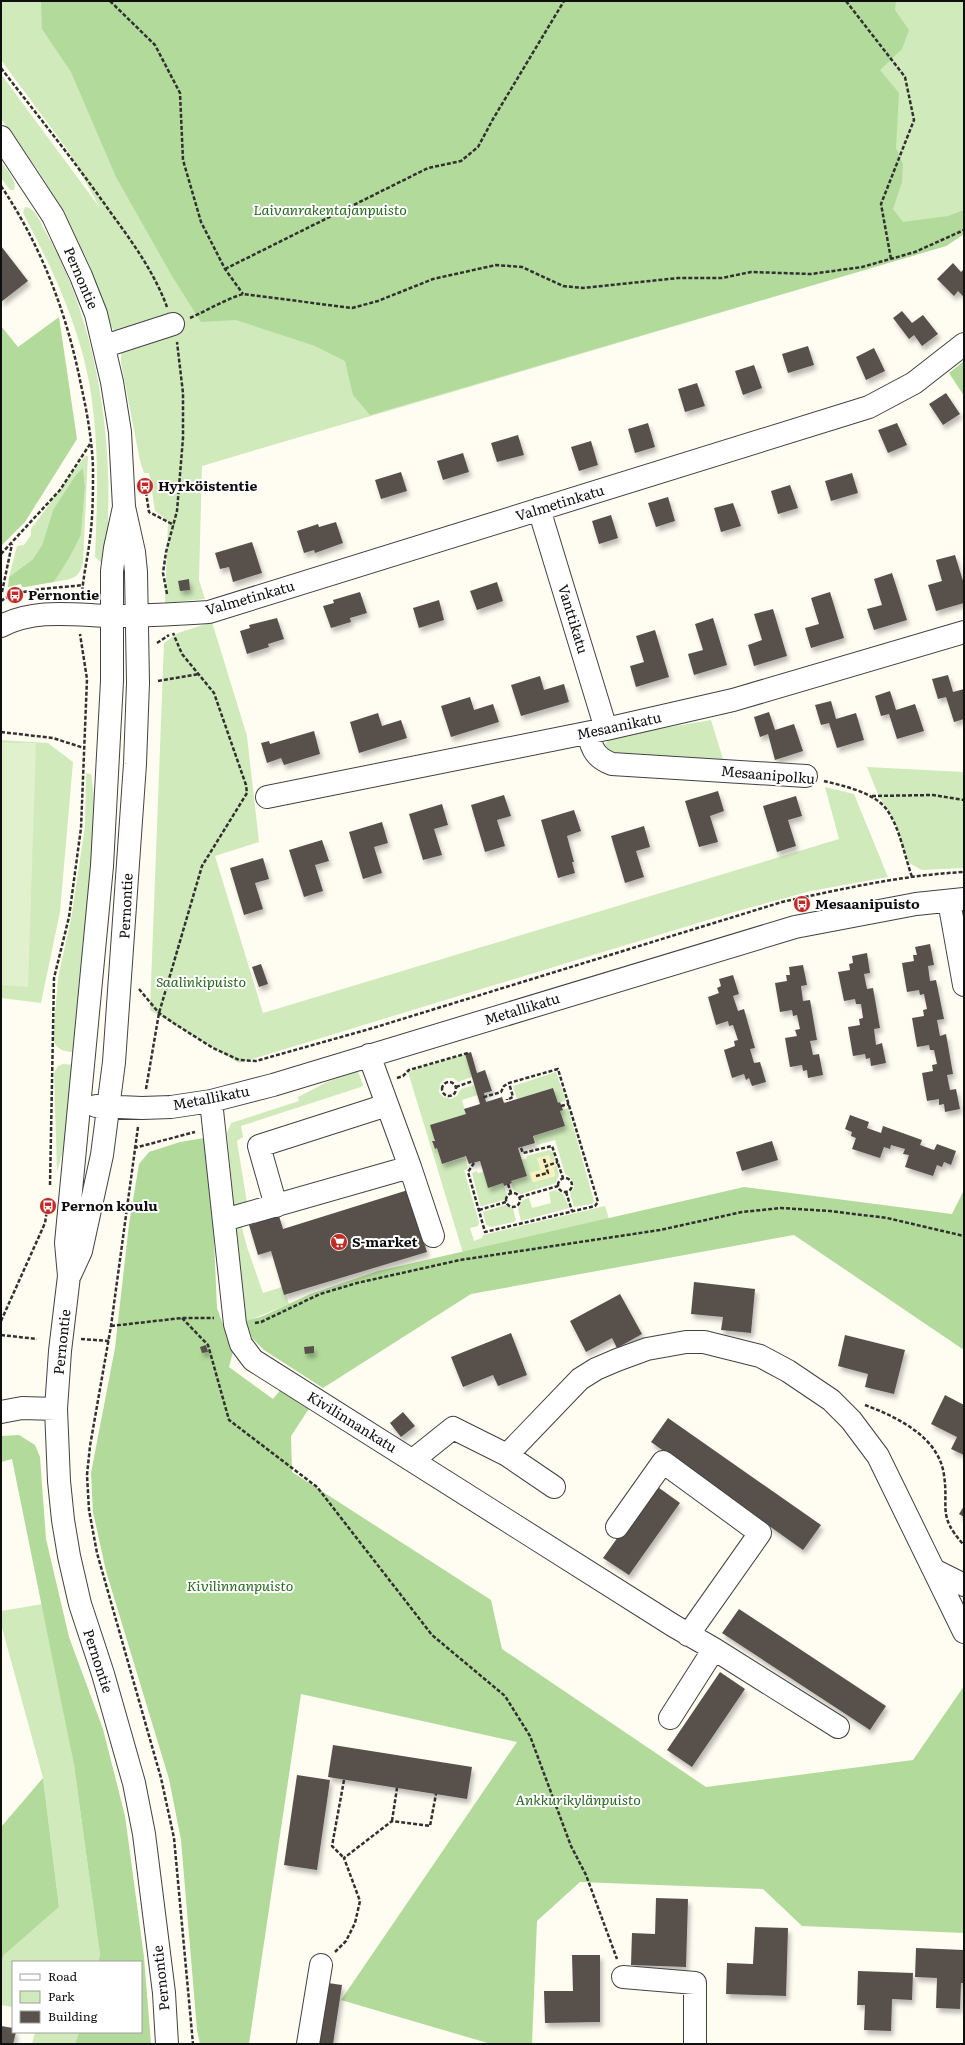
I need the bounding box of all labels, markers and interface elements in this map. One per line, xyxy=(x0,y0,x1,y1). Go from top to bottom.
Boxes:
park label: Laivanrakentajanpuisto xyxy=(253,199,407,219)
street label: Pernontie xyxy=(60,243,104,312)
place label: Hyrköistentie xyxy=(158,475,257,495)
bus stop icon: Hyrköistentie xyxy=(135,476,155,496)
street label: Valmetinkatu xyxy=(513,479,607,525)
street label: Valmetinkatu xyxy=(203,575,297,619)
street label: Vanttikatu xyxy=(554,582,594,656)
place label: Pernontie xyxy=(28,584,99,604)
bus stop icon: Pernontie xyxy=(5,585,25,605)
street label: Mesaanikatu xyxy=(575,706,663,744)
street label: Mesaanipolku xyxy=(720,760,816,788)
street label: Pernontie xyxy=(113,873,137,939)
place label: Mesaanipuisto xyxy=(815,893,920,913)
bus stop icon: Mesaanipuisto xyxy=(792,894,812,914)
park label: Saalinkipuisto xyxy=(156,971,246,991)
street label: Metallikatu xyxy=(482,987,562,1029)
street label: Metallikatu xyxy=(171,1080,251,1114)
place label: Pernon koulu xyxy=(61,1195,158,1215)
bus stop icon: Pernon koulu xyxy=(38,1196,58,1216)
place label: S-market xyxy=(352,1231,419,1251)
supermarket icon: S-market xyxy=(329,1232,349,1252)
street label: Pernontie xyxy=(48,1308,74,1376)
street label: Kivilinnankatu xyxy=(304,1386,401,1457)
park label: Kivilinnanpuisto xyxy=(187,1575,293,1595)
street label: Pernontie xyxy=(79,1626,119,1695)
park label: Ankkurikylänpuisto xyxy=(515,1789,641,1809)
street label: Pernontie xyxy=(147,1944,173,2012)
legend xyxy=(12,1961,142,2033)
text: Road xyxy=(48,1967,78,1985)
text: Park xyxy=(48,1987,75,2005)
text: Building xyxy=(48,2007,98,2025)

